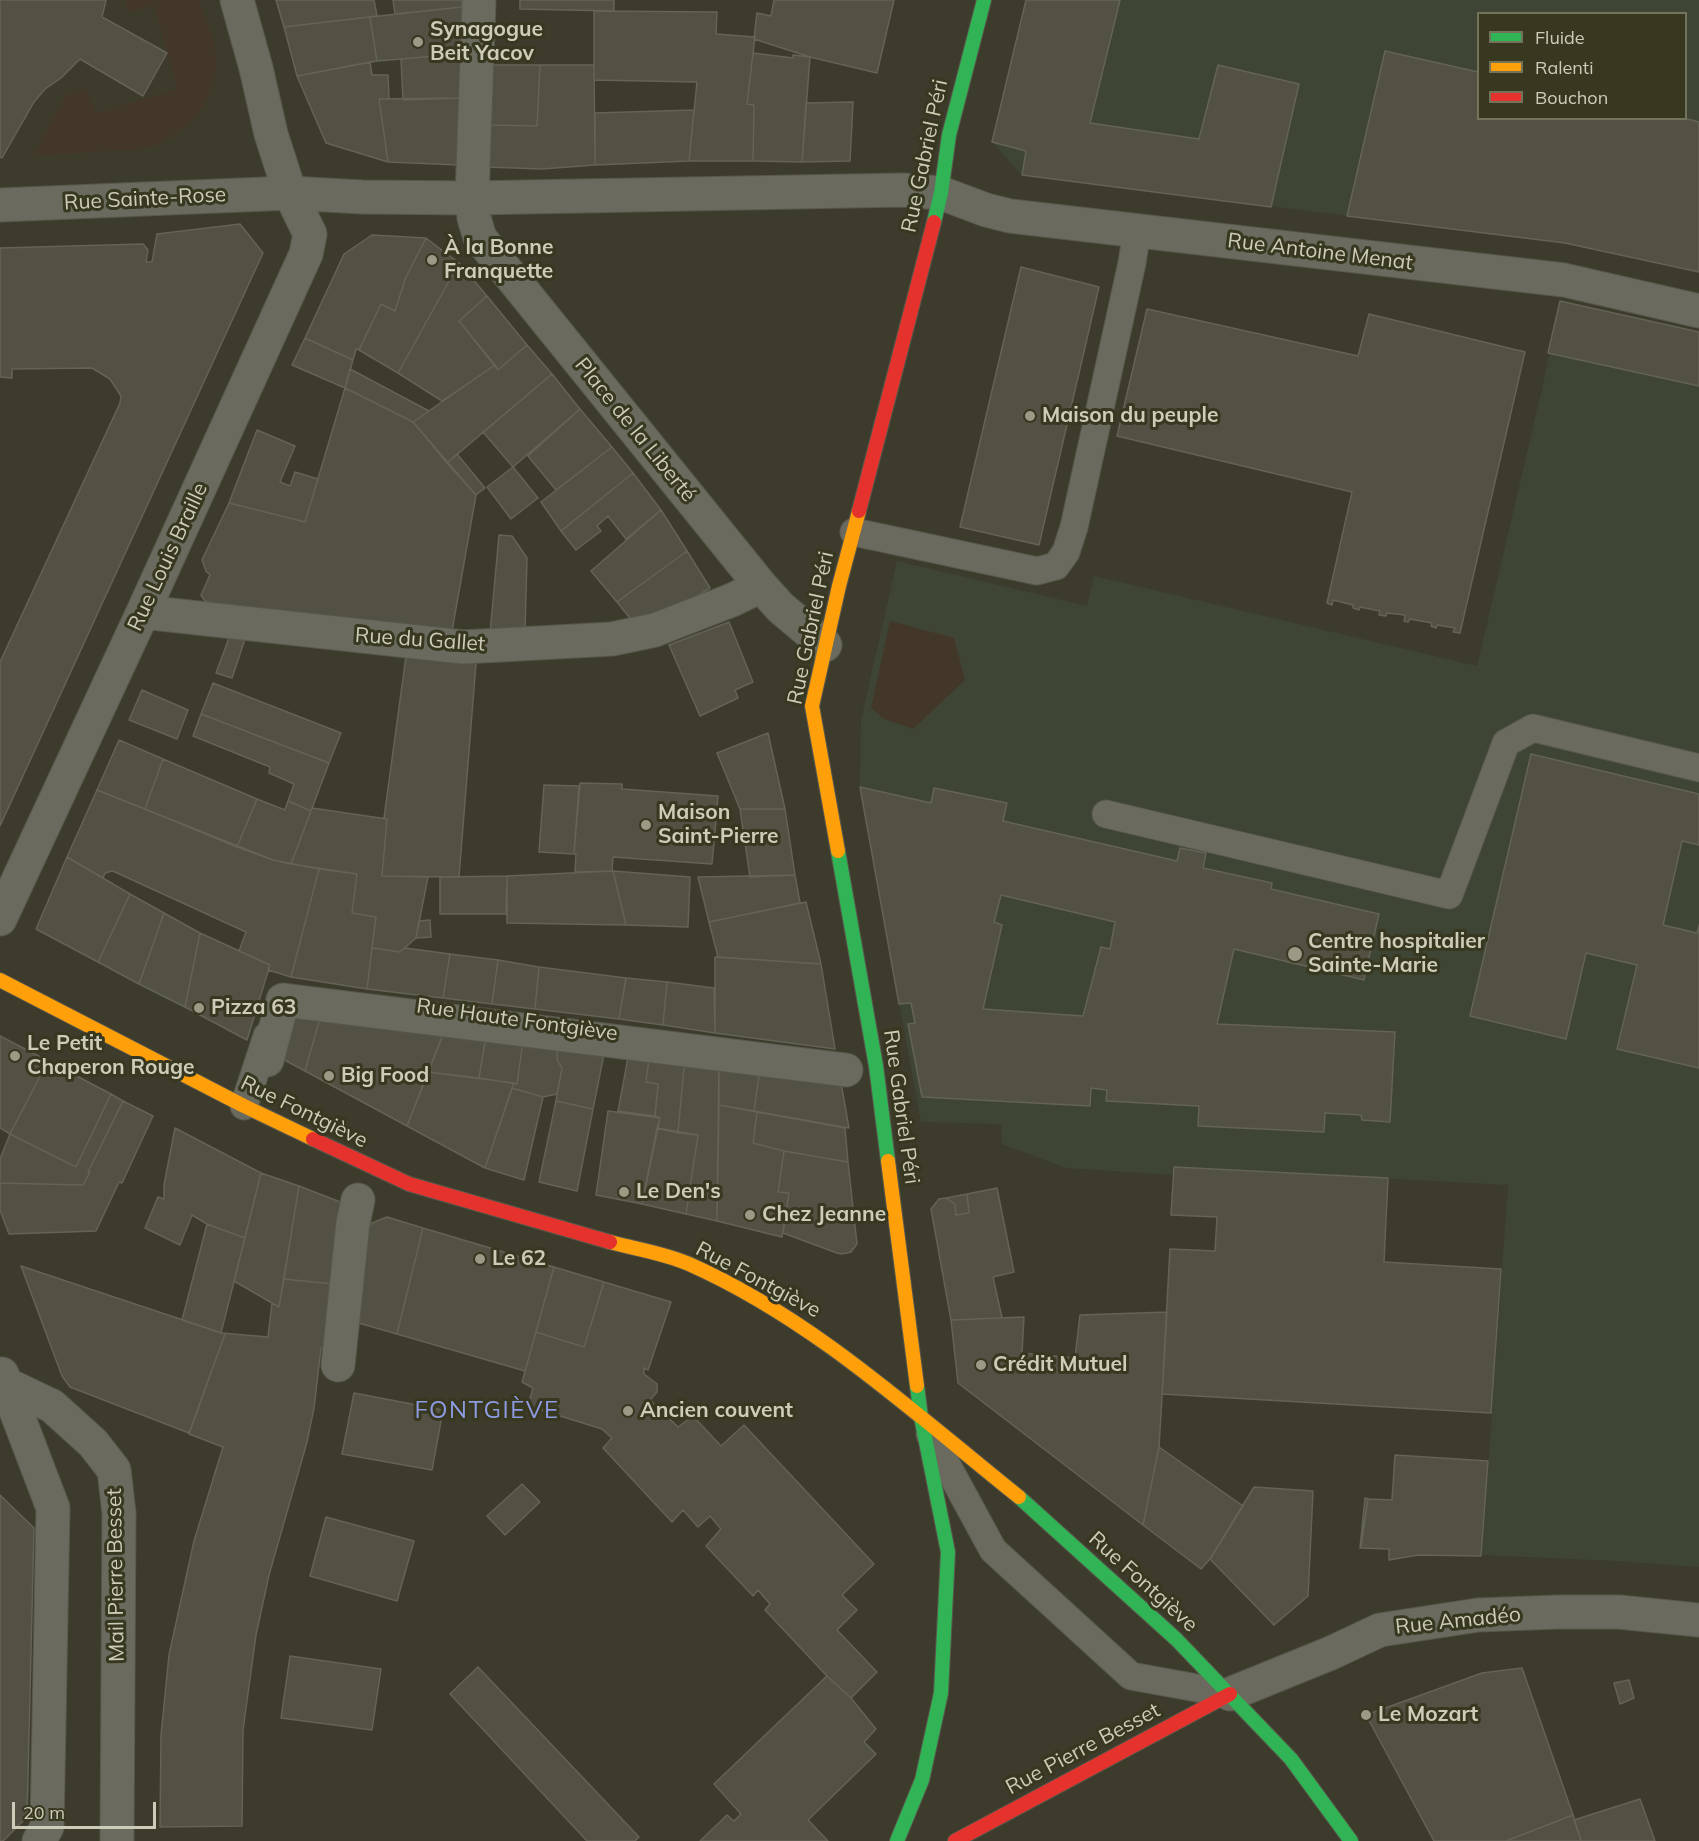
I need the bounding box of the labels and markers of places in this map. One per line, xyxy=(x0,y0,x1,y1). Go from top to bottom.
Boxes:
place label: Synagogue Beit Yacov xyxy=(430,17,543,67)
marker: Synagogue Beit Yacov xyxy=(411,35,425,49)
place label: À la Bonne Franquette xyxy=(444,235,554,285)
marker: À la Bonne Franquette xyxy=(425,253,439,267)
place label: Maison du peuple xyxy=(1042,403,1218,429)
marker: Maison du peuple xyxy=(1023,409,1037,423)
place label: Maison Saint-Pierre xyxy=(658,800,779,850)
marker: Maison Saint-Pierre xyxy=(639,818,653,832)
place label: Centre hospitalier Sainte-Marie xyxy=(1308,929,1485,979)
marker: Centre hospitalier Sainte-Marie xyxy=(1286,945,1304,963)
place label: Pizza 63 xyxy=(211,995,296,1021)
marker: Pizza 63 xyxy=(192,1001,206,1015)
place label: Le Petit Chaperon Rouge xyxy=(27,1031,195,1081)
marker: Le Petit Chaperon Rouge xyxy=(8,1049,22,1063)
place label: Big Food xyxy=(341,1063,429,1089)
marker: Big Food xyxy=(322,1069,336,1083)
place label: Le Den's xyxy=(636,1179,721,1205)
marker: Le Den's xyxy=(617,1185,631,1199)
place label: Chez Jeanne xyxy=(762,1202,886,1228)
marker: Chez Jeanne xyxy=(743,1208,757,1222)
place label: Le 62 xyxy=(492,1246,546,1272)
marker: Le 62 xyxy=(473,1252,487,1266)
place label: Crédit Mutuel xyxy=(993,1352,1127,1378)
marker: Crédit Mutuel xyxy=(974,1358,988,1372)
place label: Ancien couvent xyxy=(640,1398,793,1424)
marker: Ancien couvent xyxy=(621,1404,635,1418)
place label: Le Mozart xyxy=(1378,1702,1478,1728)
marker: Le Mozart xyxy=(1359,1708,1373,1722)

